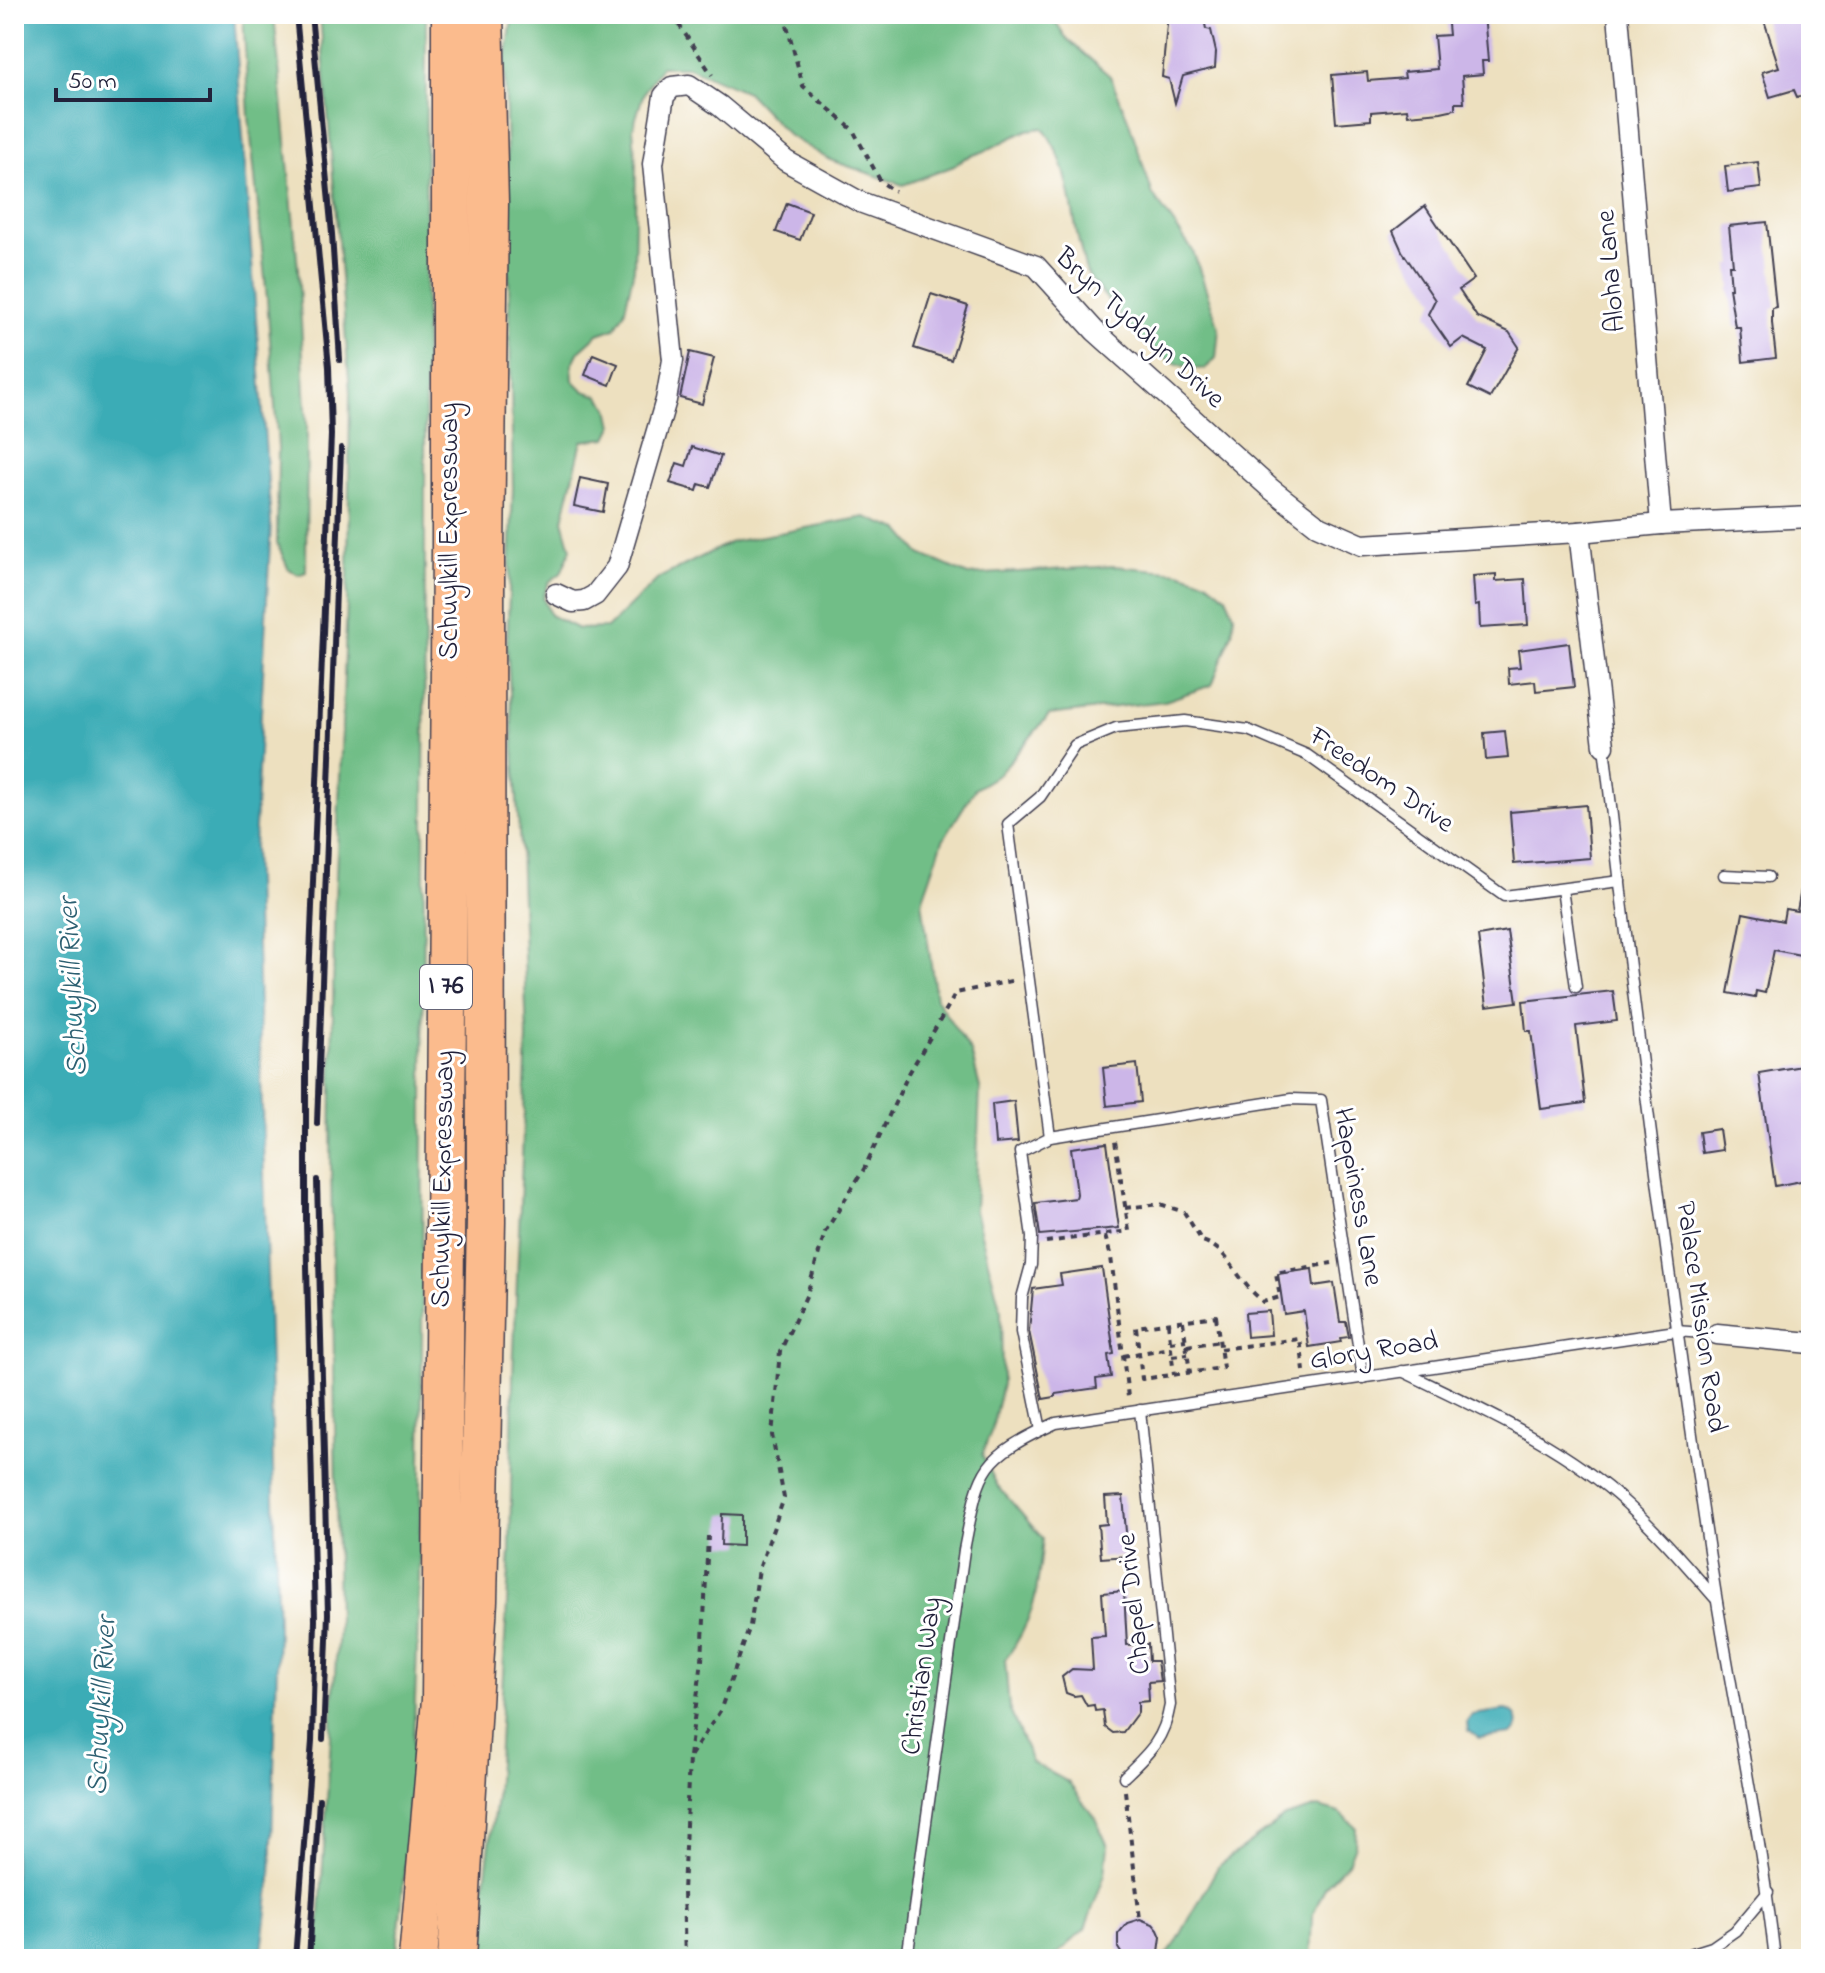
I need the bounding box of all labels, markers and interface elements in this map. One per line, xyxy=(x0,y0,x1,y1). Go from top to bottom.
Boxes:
scale bar xyxy=(56,52,210,102)
text: 50 m xyxy=(68,65,117,100)
street label: Aloha Lane xyxy=(1586,208,1638,334)
street label: Bryn Tyddyn Drive xyxy=(1044,238,1234,419)
street label: Schuylkill Expressway xyxy=(430,402,471,660)
street label: Freedom Drive xyxy=(1299,717,1462,845)
water label: Schuylkill River xyxy=(47,893,101,1078)
road number: I 76 xyxy=(420,965,472,1009)
street label: Schuylkill Expressway xyxy=(421,1050,467,1308)
street label: Happiness Lane xyxy=(1321,1105,1393,1290)
street label: Palace Mission Road xyxy=(1663,1199,1737,1436)
street label: Glory Road xyxy=(1307,1322,1441,1382)
street label: Chapel Drive xyxy=(1107,1531,1163,1677)
street label: Christian Way xyxy=(892,1594,954,1758)
water label: Schuylkill River xyxy=(76,1612,130,1797)

